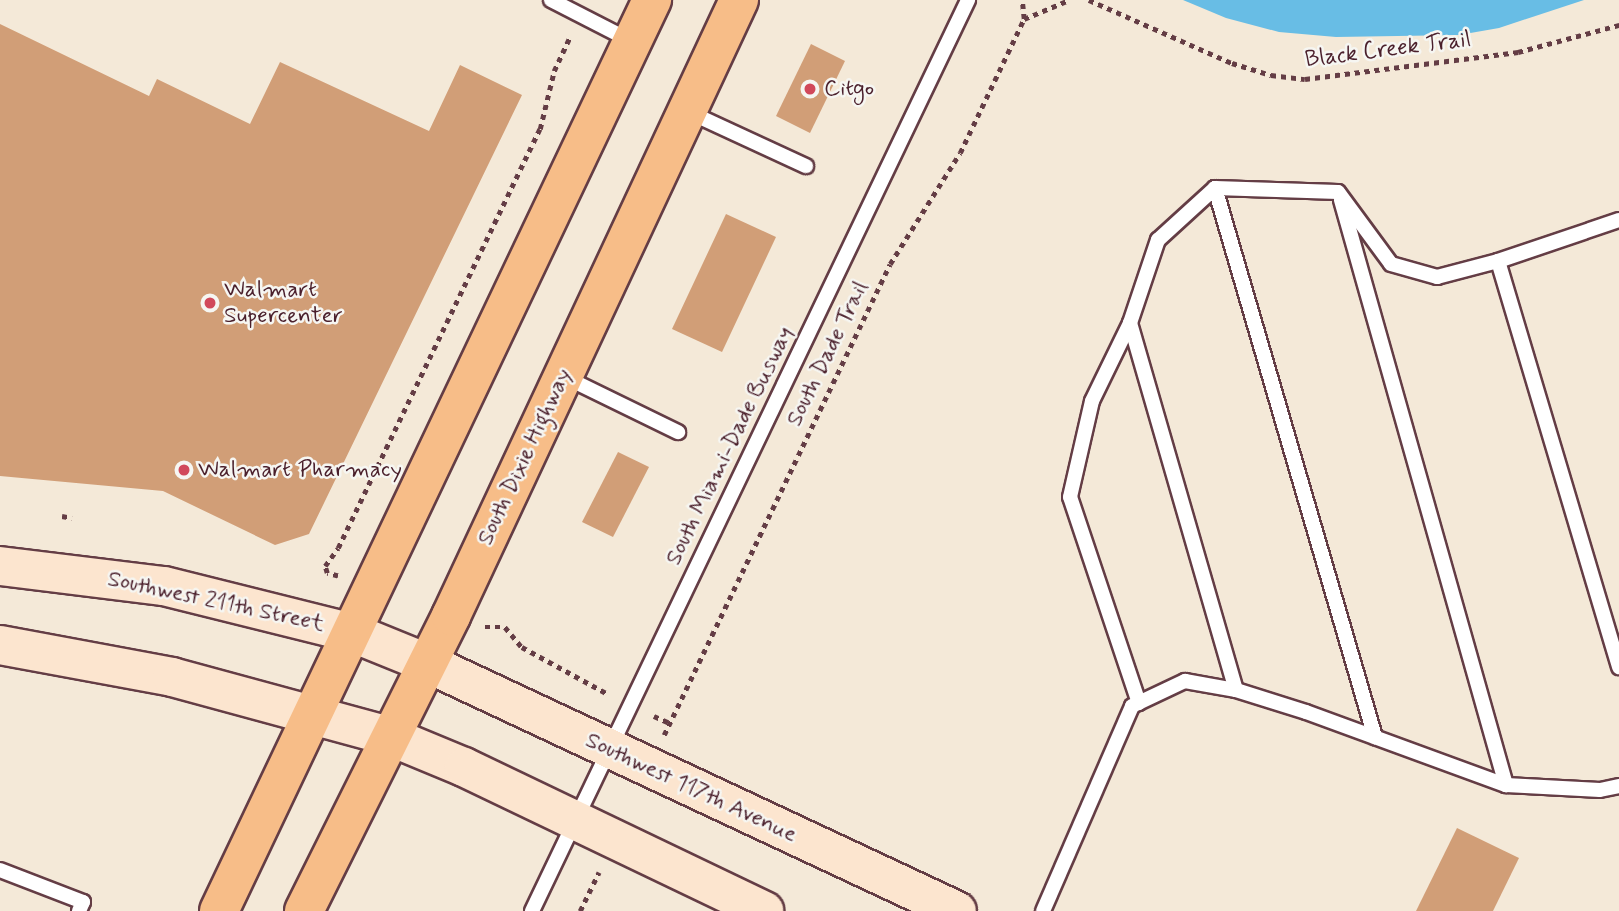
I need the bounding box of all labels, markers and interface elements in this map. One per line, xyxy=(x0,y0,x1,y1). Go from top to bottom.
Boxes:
street label: Black Creek Trail xyxy=(1305,26,1471,74)
place label: Citgo xyxy=(824,75,874,103)
marker: Citgo xyxy=(802,81,818,97)
place label: Walmart Supercenter xyxy=(224,276,343,330)
street label: South Dade Trail xyxy=(782,279,874,429)
marker: Walmart Supercenter xyxy=(202,295,218,311)
street label: South Miami-Dade Busway xyxy=(660,322,800,570)
street label: South Dixie Highway xyxy=(472,364,578,550)
place label: Walmart Pharmacy xyxy=(198,456,395,484)
marker: Walmart Pharmacy xyxy=(176,462,192,478)
street label: Southwest 211th Street xyxy=(105,566,327,638)
street label: Southwest 117th Avenue xyxy=(581,727,801,849)

